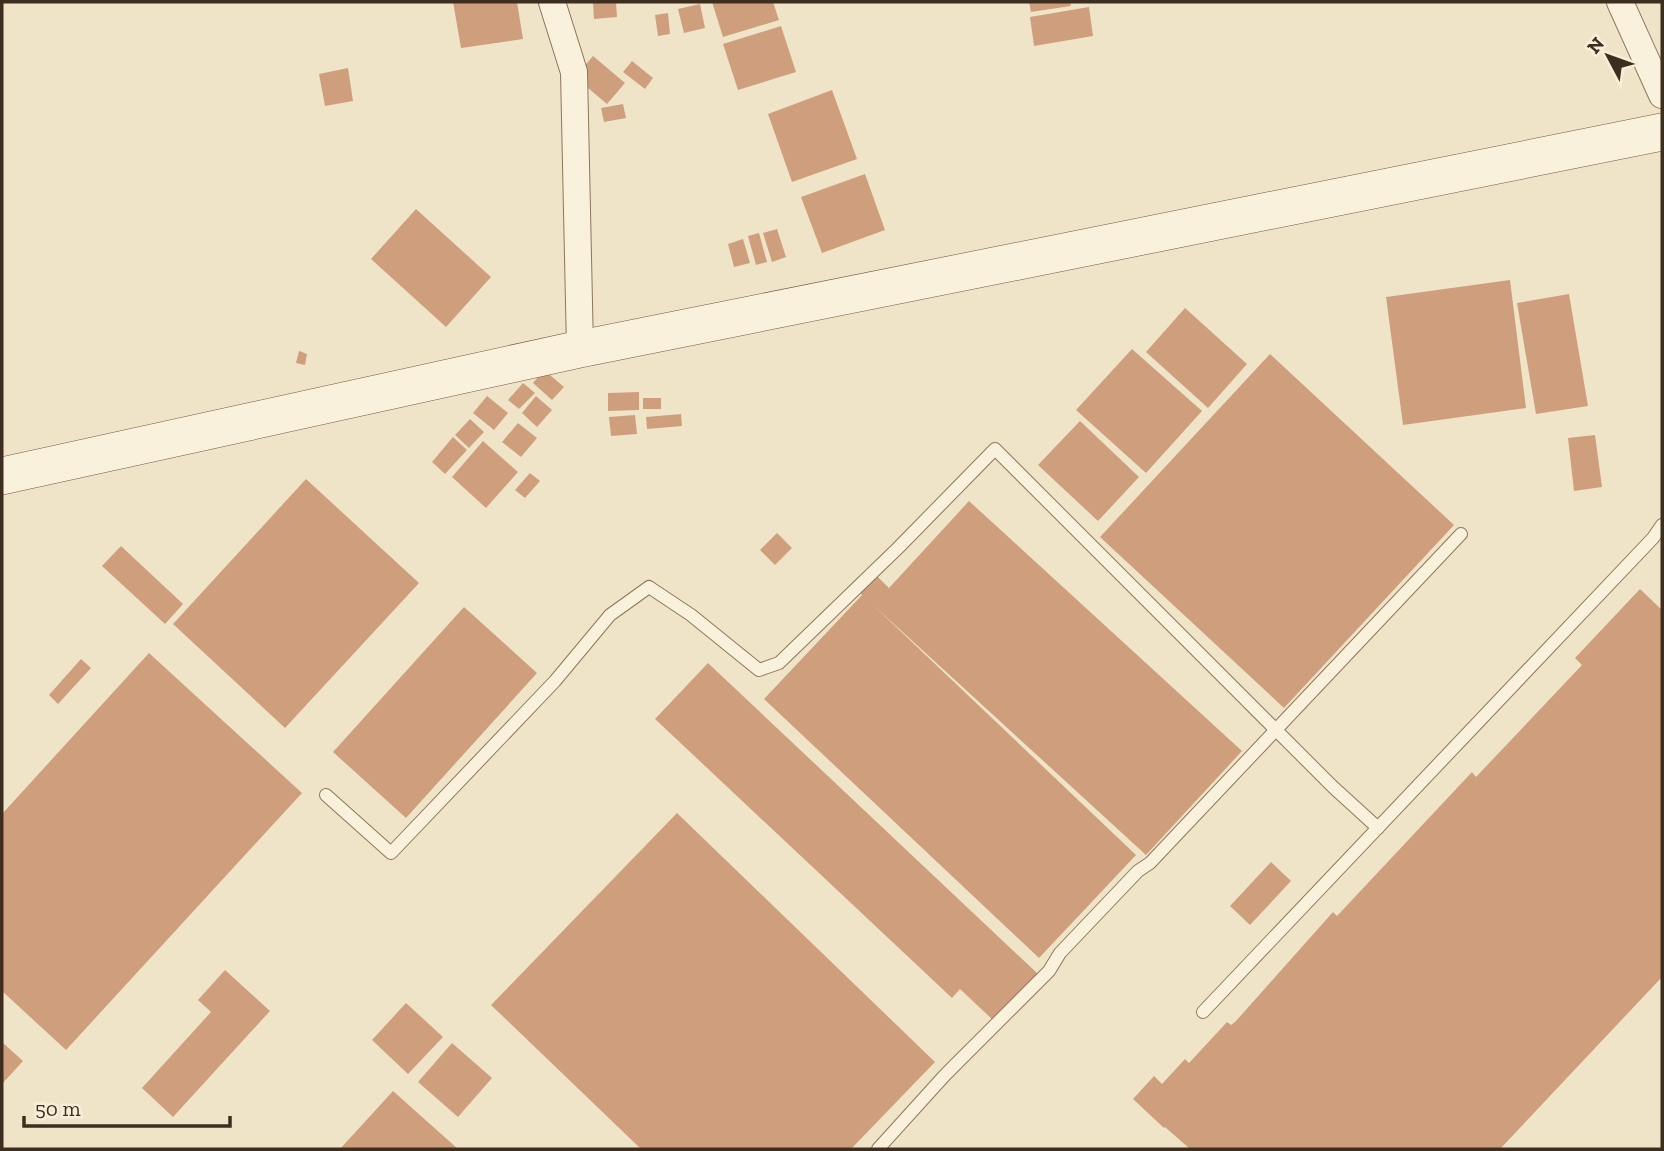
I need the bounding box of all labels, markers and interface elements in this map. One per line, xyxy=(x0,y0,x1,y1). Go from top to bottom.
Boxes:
north arrow xyxy=(1573,21,1643,91)
text: N xyxy=(1582,32,1609,58)
scale bar xyxy=(24,1084,231,1128)
text: 50 m xyxy=(35,1096,81,1121)

